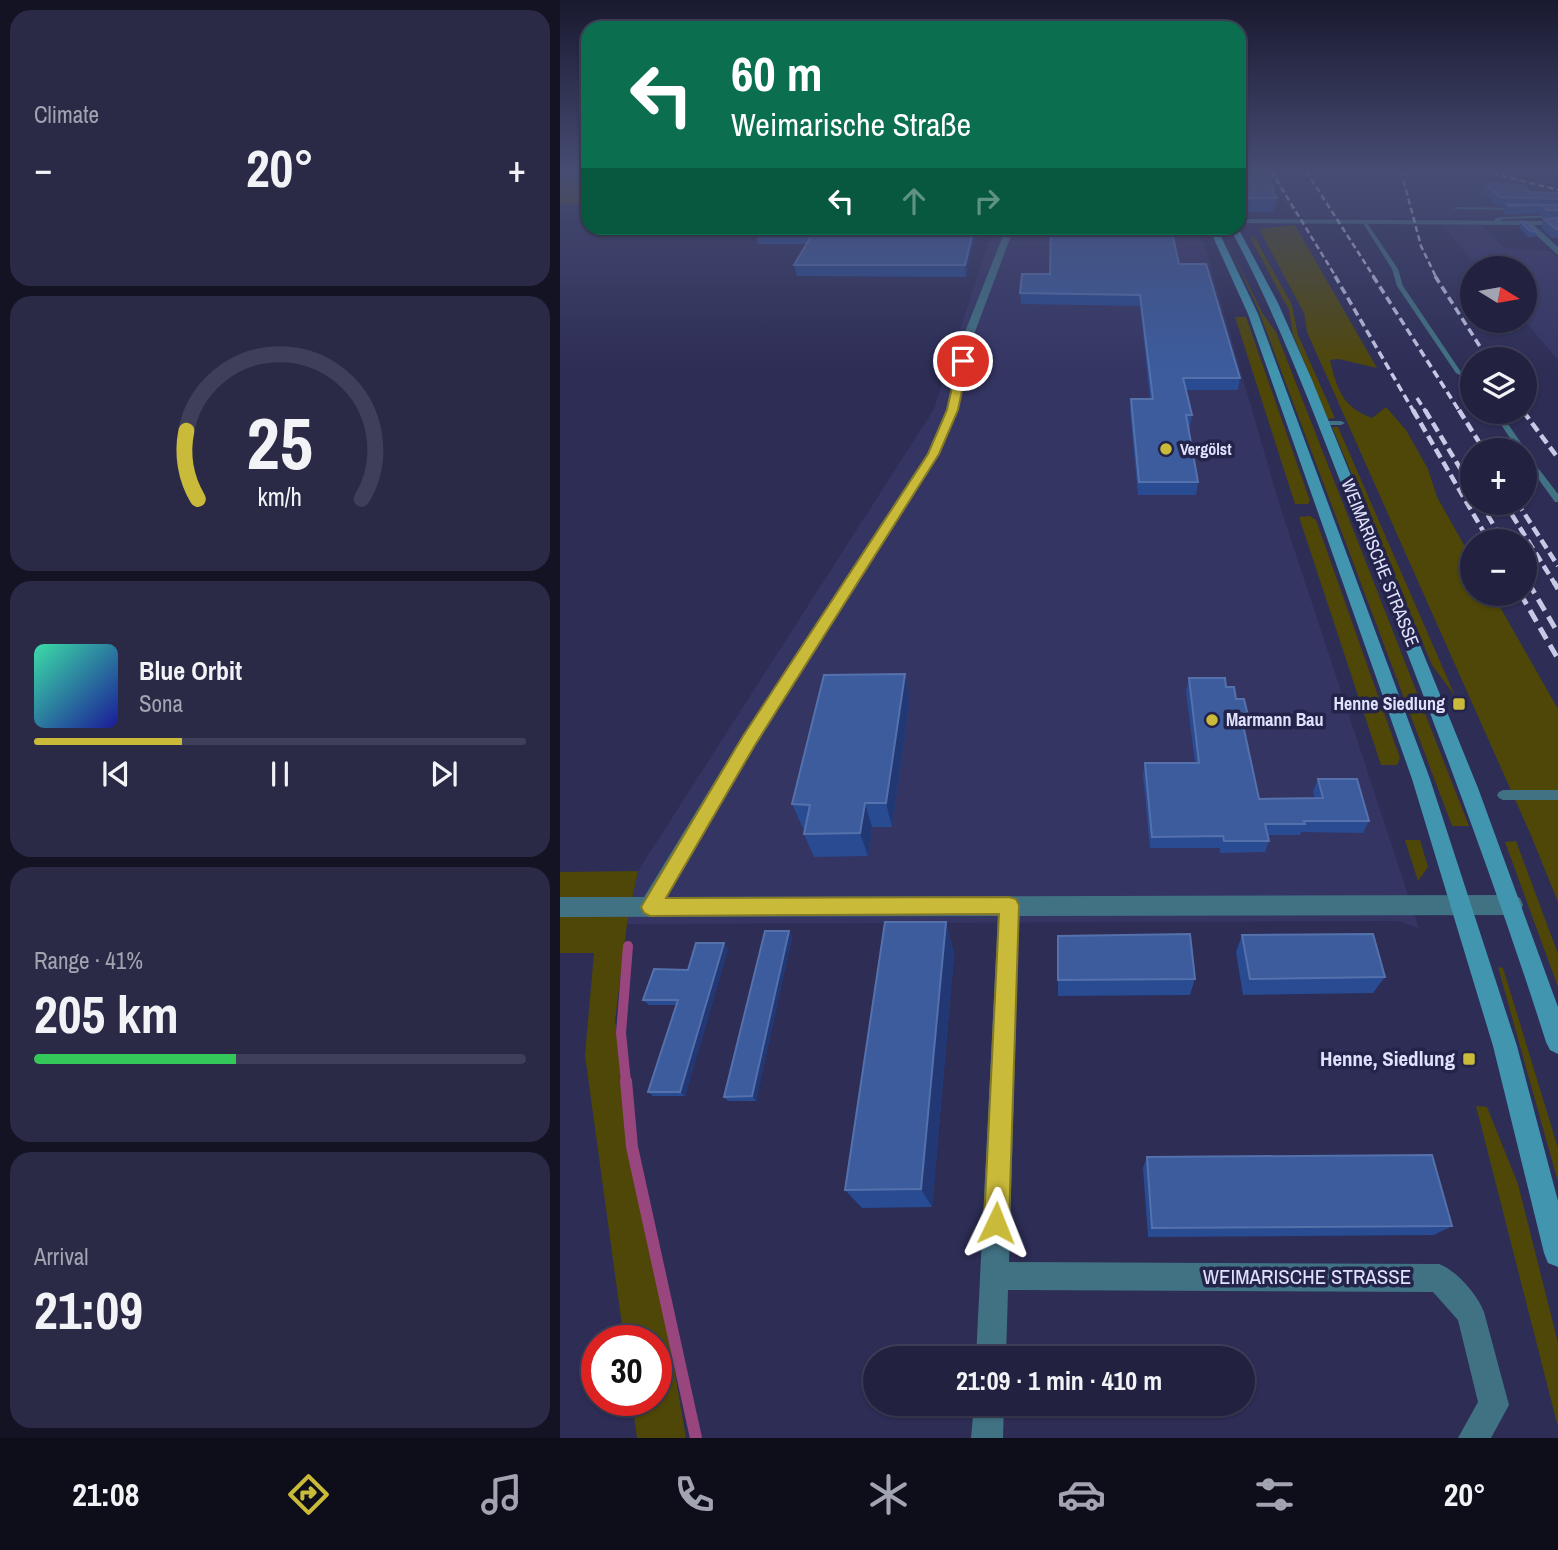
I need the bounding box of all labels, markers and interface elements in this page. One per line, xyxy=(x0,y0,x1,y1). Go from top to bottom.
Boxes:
text: 60 m xyxy=(731,40,823,106)
icon: left xyxy=(616,49,707,140)
text: Climate xyxy=(34,99,99,130)
text: Weimarische Straße xyxy=(731,103,971,146)
text: 20° xyxy=(246,133,314,203)
text: − xyxy=(34,143,52,194)
text: + xyxy=(508,143,526,194)
icon: left xyxy=(822,182,860,220)
icon: ahead xyxy=(895,182,933,220)
icon: right xyxy=(968,182,1006,220)
north arrow xyxy=(1460,256,1536,332)
map controls xyxy=(1460,256,1537,606)
pin xyxy=(933,331,993,391)
icon: arrive xyxy=(944,342,982,380)
button: layers xyxy=(1460,347,1537,424)
text: 25 xyxy=(247,395,313,493)
place label: Vergölst xyxy=(1180,438,1232,460)
button: + xyxy=(1460,438,1537,515)
marker: Vergölst xyxy=(1158,441,1174,457)
street label: WEIMARISCHE STRASSE xyxy=(1335,475,1426,650)
text: km/h xyxy=(258,480,302,514)
button: − xyxy=(1460,529,1537,606)
text: Blue Orbit xyxy=(139,653,242,688)
text: Sona xyxy=(139,688,183,719)
place label: Henne Siedlung xyxy=(1333,691,1445,716)
marker: Henne Siedlung xyxy=(1451,696,1467,712)
place label: Marmann Bau xyxy=(1226,707,1324,732)
marker: Marmann Bau xyxy=(1204,712,1220,728)
icon: previous xyxy=(97,755,135,793)
icon: pause xyxy=(261,755,299,793)
icon: next xyxy=(425,755,463,793)
text: Range · 41% xyxy=(34,945,143,976)
text: 205 km xyxy=(34,979,179,1049)
place label: Henne, Siedlung xyxy=(1320,1044,1455,1073)
marker: Henne, Siedlung xyxy=(1461,1051,1477,1067)
position arrow xyxy=(959,1186,1033,1260)
text: Arrival xyxy=(34,1241,89,1272)
street label: WEIMARISCHE STRASSE xyxy=(1203,1262,1411,1291)
text: 21:09 xyxy=(34,1275,143,1345)
speed limit sign: 30 xyxy=(581,1325,672,1416)
text: 21:09 · 1 min · 410 m xyxy=(956,1363,1162,1398)
icon: directions xyxy=(284,1470,333,1519)
icon: music xyxy=(477,1470,526,1519)
icon: phone xyxy=(670,1470,719,1519)
icon: climate xyxy=(864,1470,913,1519)
icon: car xyxy=(1057,1470,1106,1519)
icon: filters xyxy=(1250,1470,1299,1519)
text: 21:08 xyxy=(72,1473,139,1516)
text: 20° xyxy=(1444,1473,1486,1516)

